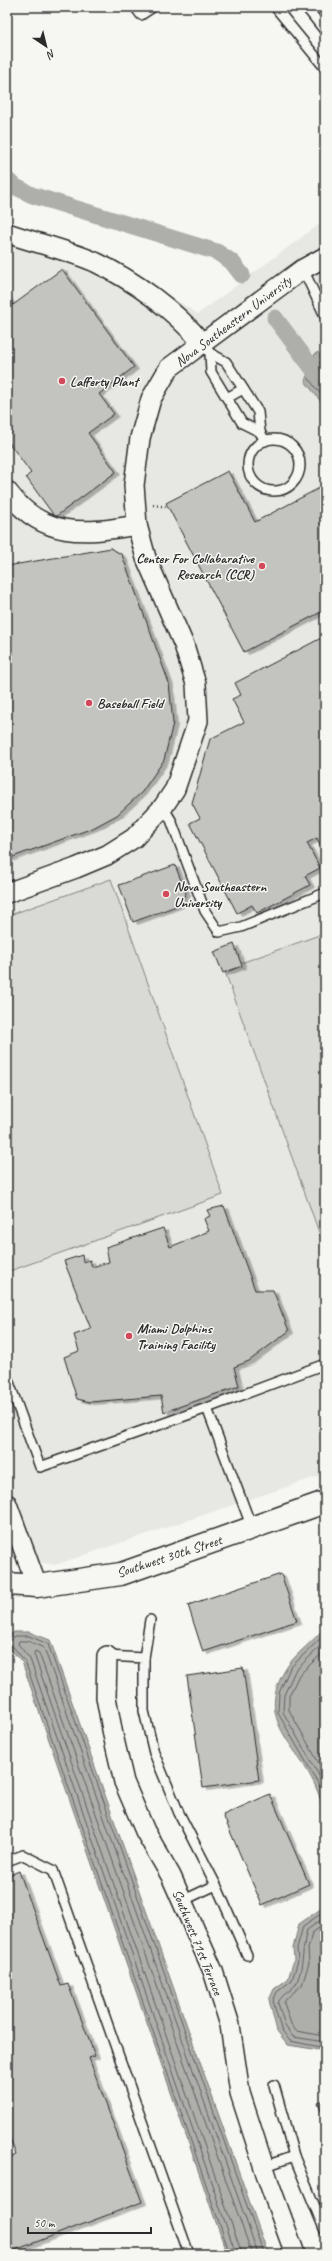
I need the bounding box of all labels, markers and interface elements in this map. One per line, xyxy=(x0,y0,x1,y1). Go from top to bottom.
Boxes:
north arrow xyxy=(26,26,66,66)
text: N xyxy=(43,47,59,63)
street label: Nova Southeastern University xyxy=(172,272,296,371)
place label: Lafferty Plant xyxy=(70,373,141,390)
marker: Lafferty Plant xyxy=(57,376,67,386)
place label: Center For Collabarative Research (CCR) xyxy=(136,550,255,583)
marker: Center For Collabarative Research (CCR) xyxy=(257,561,267,571)
place label: Baseball Field xyxy=(97,695,165,712)
marker: Baseball Field xyxy=(84,698,94,708)
place label: Nova Southeastern University xyxy=(174,878,267,911)
marker: Nova Southeastern University xyxy=(161,889,171,899)
place label: Miami Dolphins Training Facility xyxy=(137,1320,216,1353)
marker: Miami Dolphins Training Facility xyxy=(124,1331,134,1341)
street label: Southwest 30th Street xyxy=(114,1531,225,1581)
street label: Southwest 71st Terrace xyxy=(169,1887,227,1999)
scale bar xyxy=(28,2209,151,2235)
text: 50 m xyxy=(34,2215,56,2231)

